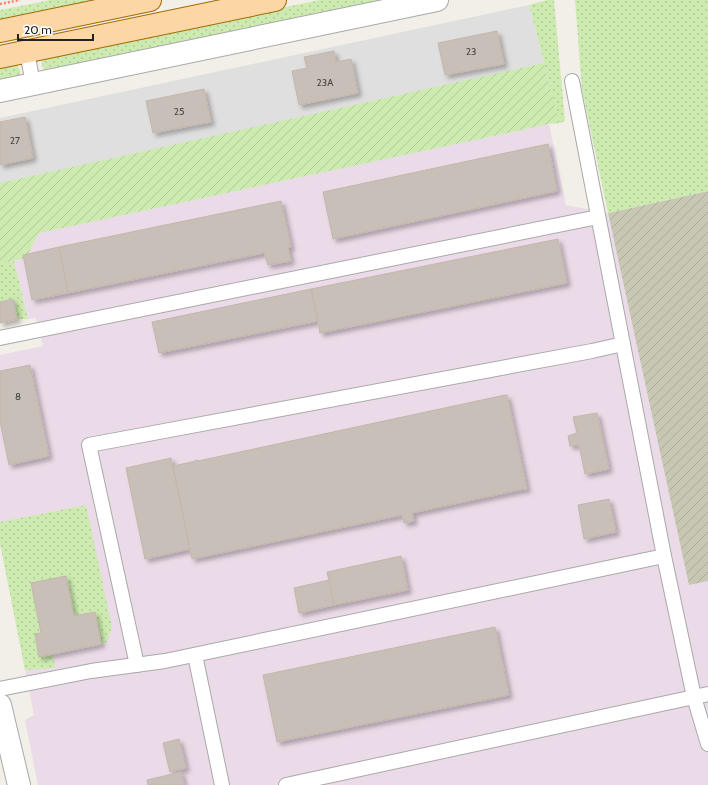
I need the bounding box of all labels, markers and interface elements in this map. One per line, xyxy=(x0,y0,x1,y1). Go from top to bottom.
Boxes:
scale bar xyxy=(18,16,93,42)
text: 20 m xyxy=(24,22,52,37)
house number: 23 xyxy=(466,45,476,58)
house number: 23A xyxy=(317,76,334,89)
house number: 25 xyxy=(174,105,184,118)
house number: 27 xyxy=(10,134,20,147)
house number: 8 xyxy=(15,390,21,403)

